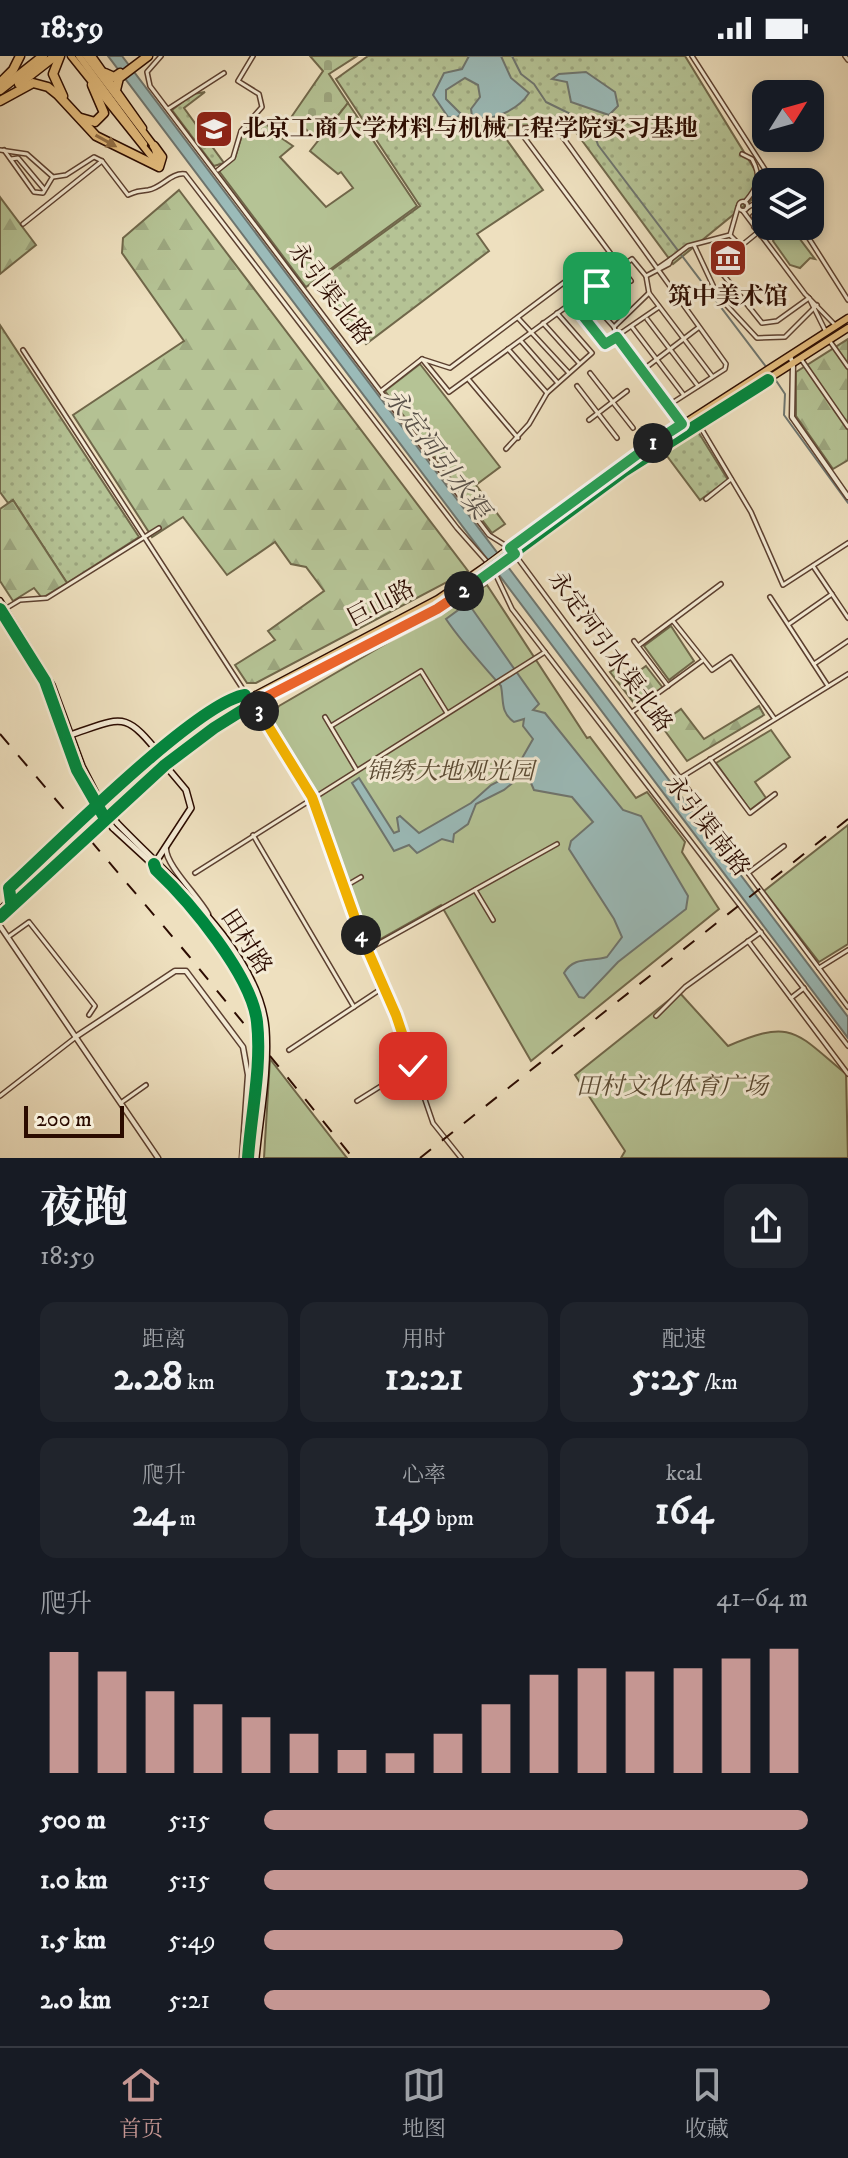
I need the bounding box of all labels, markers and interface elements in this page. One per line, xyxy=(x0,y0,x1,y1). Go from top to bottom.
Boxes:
text: 18:59 xyxy=(40,10,104,47)
north arrow xyxy=(752,80,824,152)
map controls xyxy=(752,80,824,240)
school or university icon: 北京工商大学材料与机械工程学院实习基地 xyxy=(193,108,235,150)
place label: 北京工商大学材料与机械工程学院实习基地 xyxy=(242,114,698,144)
one-way arrow xyxy=(95,134,117,148)
button: layers xyxy=(752,168,824,240)
street label: 永引渠北路 xyxy=(282,237,378,351)
museum icon: 筑中美术馆 xyxy=(707,237,749,279)
pin xyxy=(563,252,631,320)
icon: arrive xyxy=(575,264,619,308)
place label: 筑中美术馆 xyxy=(668,282,788,312)
water label: 永定河引水渠 xyxy=(376,382,498,529)
pin: 1 xyxy=(633,423,673,463)
text: 1 xyxy=(649,429,657,456)
street label: 永定河引水渠北路 xyxy=(541,566,679,738)
pin: 2 xyxy=(444,571,484,611)
street label: 巨山路 xyxy=(342,574,420,634)
text: 2 xyxy=(459,577,469,604)
pin: 3 xyxy=(239,691,279,731)
text: 3 xyxy=(255,697,263,724)
park label: 锦绣大地观光园 xyxy=(366,757,538,787)
street label: 永引渠南路 xyxy=(658,769,756,883)
street label: 田村路 xyxy=(214,904,278,980)
pin: 4 xyxy=(341,915,381,955)
text: 4 xyxy=(355,921,367,948)
pin xyxy=(379,1032,447,1100)
icon: check xyxy=(391,1044,435,1088)
park label: 田村文化体育广场 xyxy=(576,1072,770,1102)
scale bar xyxy=(24,1102,124,1138)
text: 200 m xyxy=(36,1106,92,1133)
text: 夜跑 xyxy=(40,1182,128,1237)
button: share xyxy=(724,1184,808,1268)
text: 18:59 xyxy=(40,1240,95,1273)
text: 距离 xyxy=(142,1326,186,1353)
text: 用时 xyxy=(402,1326,446,1353)
text: 配速 xyxy=(662,1326,706,1353)
text: 2.28 xyxy=(113,1353,183,1403)
text: 12:21 xyxy=(384,1353,464,1403)
text: 5:25 xyxy=(630,1353,700,1403)
text: km xyxy=(183,1369,215,1396)
text: /km xyxy=(700,1369,738,1396)
text: kcal xyxy=(666,1460,702,1487)
text: 爬升 xyxy=(142,1462,186,1489)
text: 心率 xyxy=(402,1462,446,1489)
text: 164 xyxy=(655,1487,713,1537)
text: 24 xyxy=(132,1489,175,1539)
text: 149 xyxy=(374,1489,432,1539)
text: m xyxy=(175,1505,196,1532)
text: bpm xyxy=(432,1505,474,1532)
text: 41–64 m xyxy=(716,1582,808,1615)
text: 爬升 xyxy=(40,1588,92,1621)
text: 500 m xyxy=(40,1804,106,1837)
text: 5:15 xyxy=(168,1804,210,1837)
text: 1.0 km xyxy=(40,1864,108,1897)
text: 5:15 xyxy=(168,1864,210,1897)
text: 1.5 km xyxy=(40,1924,106,1957)
text: 5:49 xyxy=(168,1924,216,1957)
text: 2.0 km xyxy=(40,1984,111,2017)
text: 5:21 xyxy=(168,1984,210,2017)
tab: 首页 xyxy=(119,2063,163,2143)
tab: 地图 xyxy=(402,2063,446,2143)
tab: 收藏 xyxy=(685,2063,729,2143)

